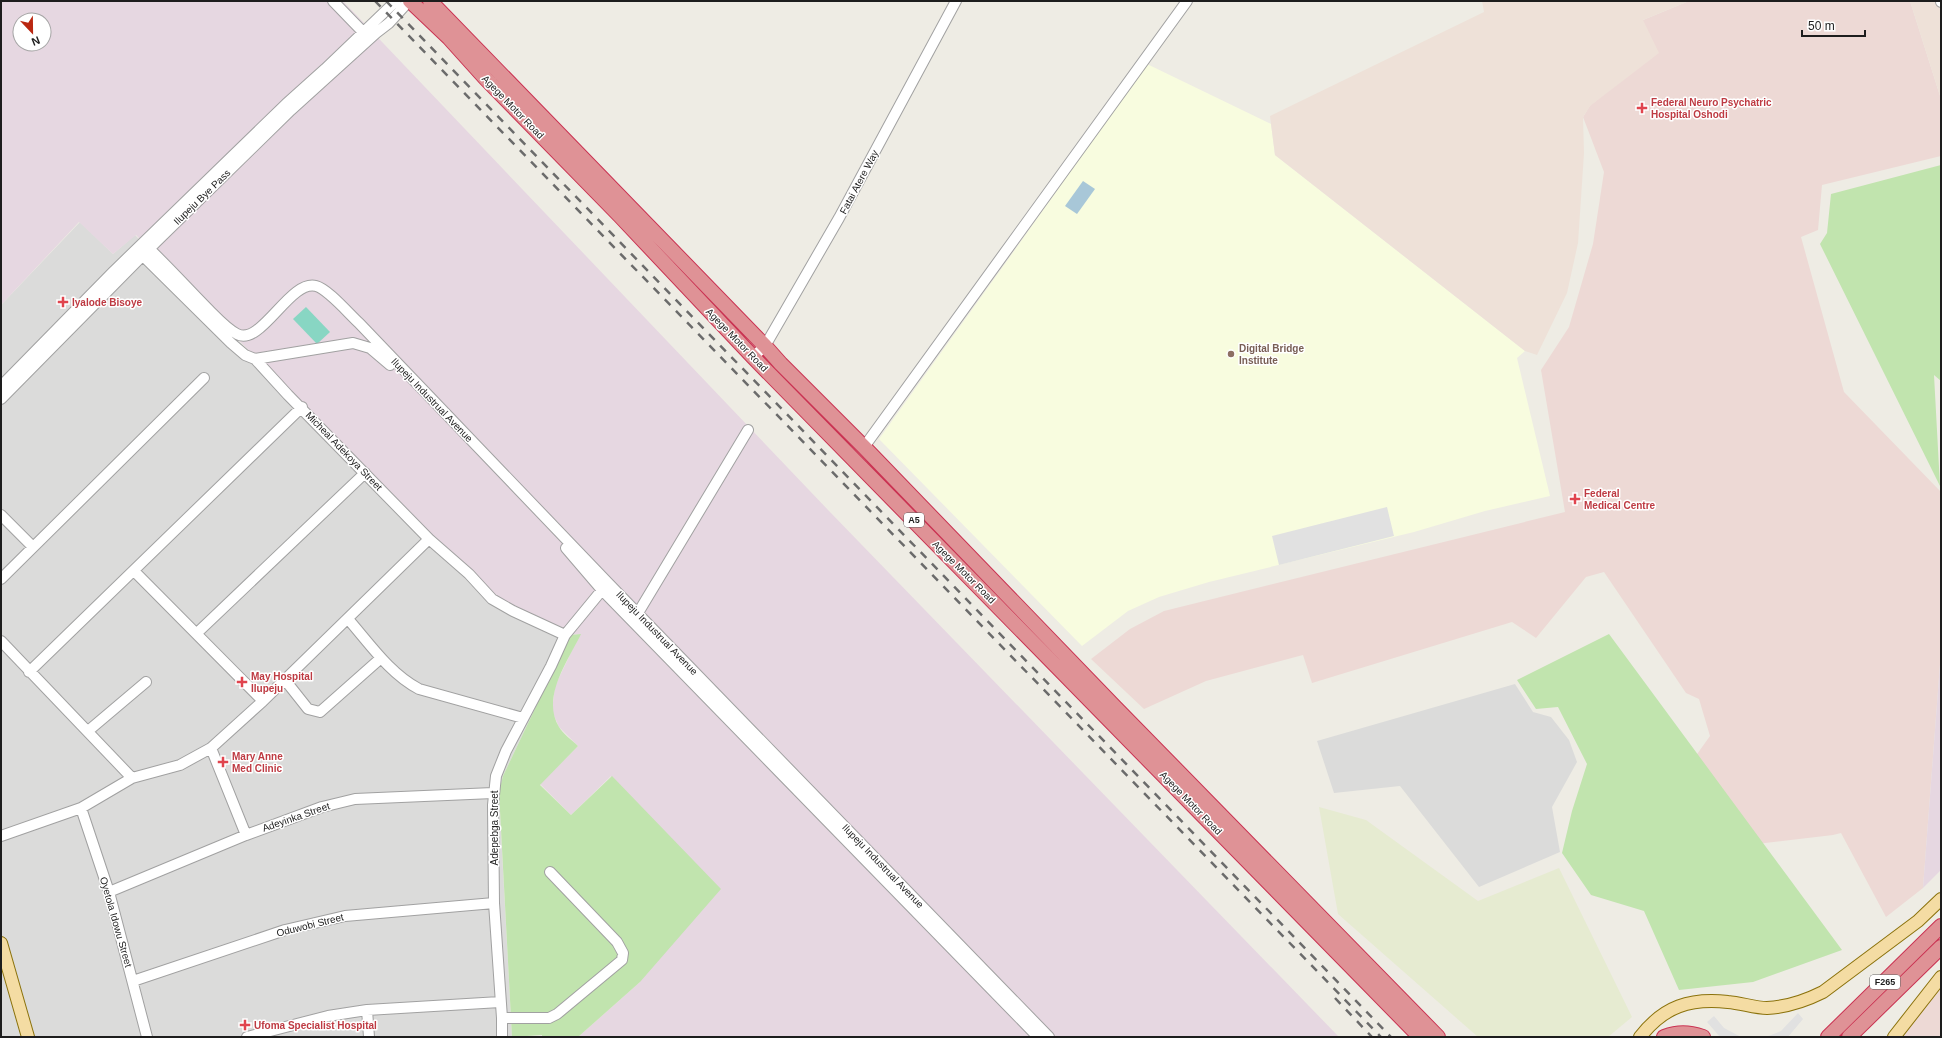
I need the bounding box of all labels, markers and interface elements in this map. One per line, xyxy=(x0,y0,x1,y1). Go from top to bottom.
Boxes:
north arrow xyxy=(12,12,52,52)
scale bar xyxy=(1802,12,1865,38)
text: 50 m xyxy=(1808,19,1835,33)
text: N xyxy=(30,34,42,48)
street label: Agege Motor Road xyxy=(480,73,546,141)
place label: Federal Neuro Psychatric Hospital Oshodi xyxy=(1651,97,1772,120)
marker: Federal Neuro Psychatric Hospital Oshodi xyxy=(1636,102,1648,114)
street label: Fatai Atere Way xyxy=(838,148,880,216)
street label: Ilupeju Bye Pass xyxy=(171,167,233,227)
marker: Iyalode Bisoye xyxy=(57,296,69,308)
place label: Iyalode Bisoye xyxy=(72,297,142,308)
street label: Agege Motor Road xyxy=(704,306,770,374)
place label: Digital Bridge Institute xyxy=(1239,343,1304,366)
marker: Digital Bridge Institute xyxy=(1226,349,1236,359)
street label: Ilupeju Industrual Avenue xyxy=(389,356,475,444)
street label: Micheal Adekoya Street xyxy=(304,409,385,493)
place label: Federal Medical Centre xyxy=(1584,488,1656,511)
marker: Federal Medical Centre xyxy=(1569,493,1581,505)
road number: A5 xyxy=(904,513,924,527)
street label: Agege Motor Road xyxy=(930,538,998,606)
street label: Ilupeju Industrual Avenue xyxy=(614,589,700,677)
place label: May Hospital Ilupeju xyxy=(251,671,313,694)
marker: May Hospital Ilupeju xyxy=(236,676,248,688)
place label: Mary Anne Med Clinic xyxy=(232,751,283,774)
marker: Mary Anne Med Clinic xyxy=(217,756,229,768)
street label: Agege Motor Road xyxy=(1158,769,1224,837)
street label: Adepebga Street xyxy=(489,790,500,866)
street label: Adeyinka Street xyxy=(261,800,331,834)
street label: Ilupeju Industrual Avenue xyxy=(840,822,926,910)
street label: Oyetola Idowu Street xyxy=(98,876,134,969)
street label: Oduwobi Street xyxy=(275,911,345,939)
road number: F265 xyxy=(1870,975,1900,989)
marker: Ufoma Specialist Hospital xyxy=(239,1019,251,1031)
place label: Ufoma Specialist Hospital xyxy=(254,1020,377,1031)

